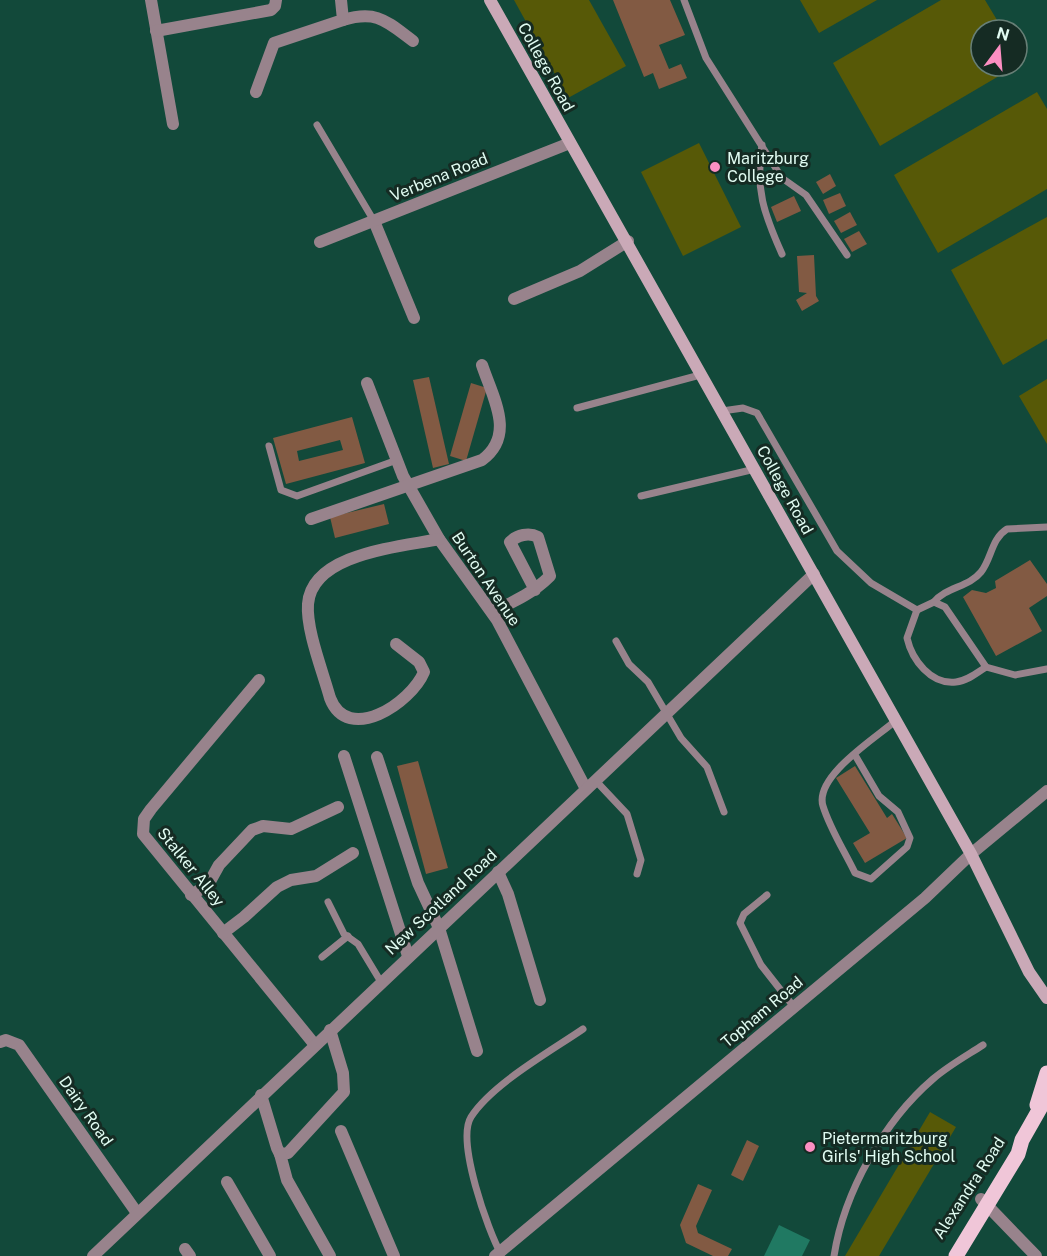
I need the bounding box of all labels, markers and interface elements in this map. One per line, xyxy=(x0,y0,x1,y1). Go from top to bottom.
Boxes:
north arrow xyxy=(969,18,1029,78)
street label: College Road xyxy=(514,19,578,115)
text: N xyxy=(994,23,1012,45)
street label: Verbena Road xyxy=(387,149,491,205)
place label: Maritzburg College xyxy=(727,149,809,186)
marker: Maritzburg College xyxy=(708,160,722,174)
street label: College Road xyxy=(753,442,817,538)
street label: Burton Avenue xyxy=(448,528,524,630)
street label: Stalker Alley xyxy=(153,824,229,911)
street label: New Scotland Road xyxy=(381,845,501,959)
street label: Topham Road xyxy=(717,972,807,1052)
street label: Dairy Road xyxy=(55,1072,117,1150)
place label: Pietermaritzburg Girls' High School xyxy=(822,1129,955,1166)
street label: Alexandra Road xyxy=(929,1134,1009,1242)
marker: Pietermaritzburg Girls' High School xyxy=(803,1140,817,1154)

